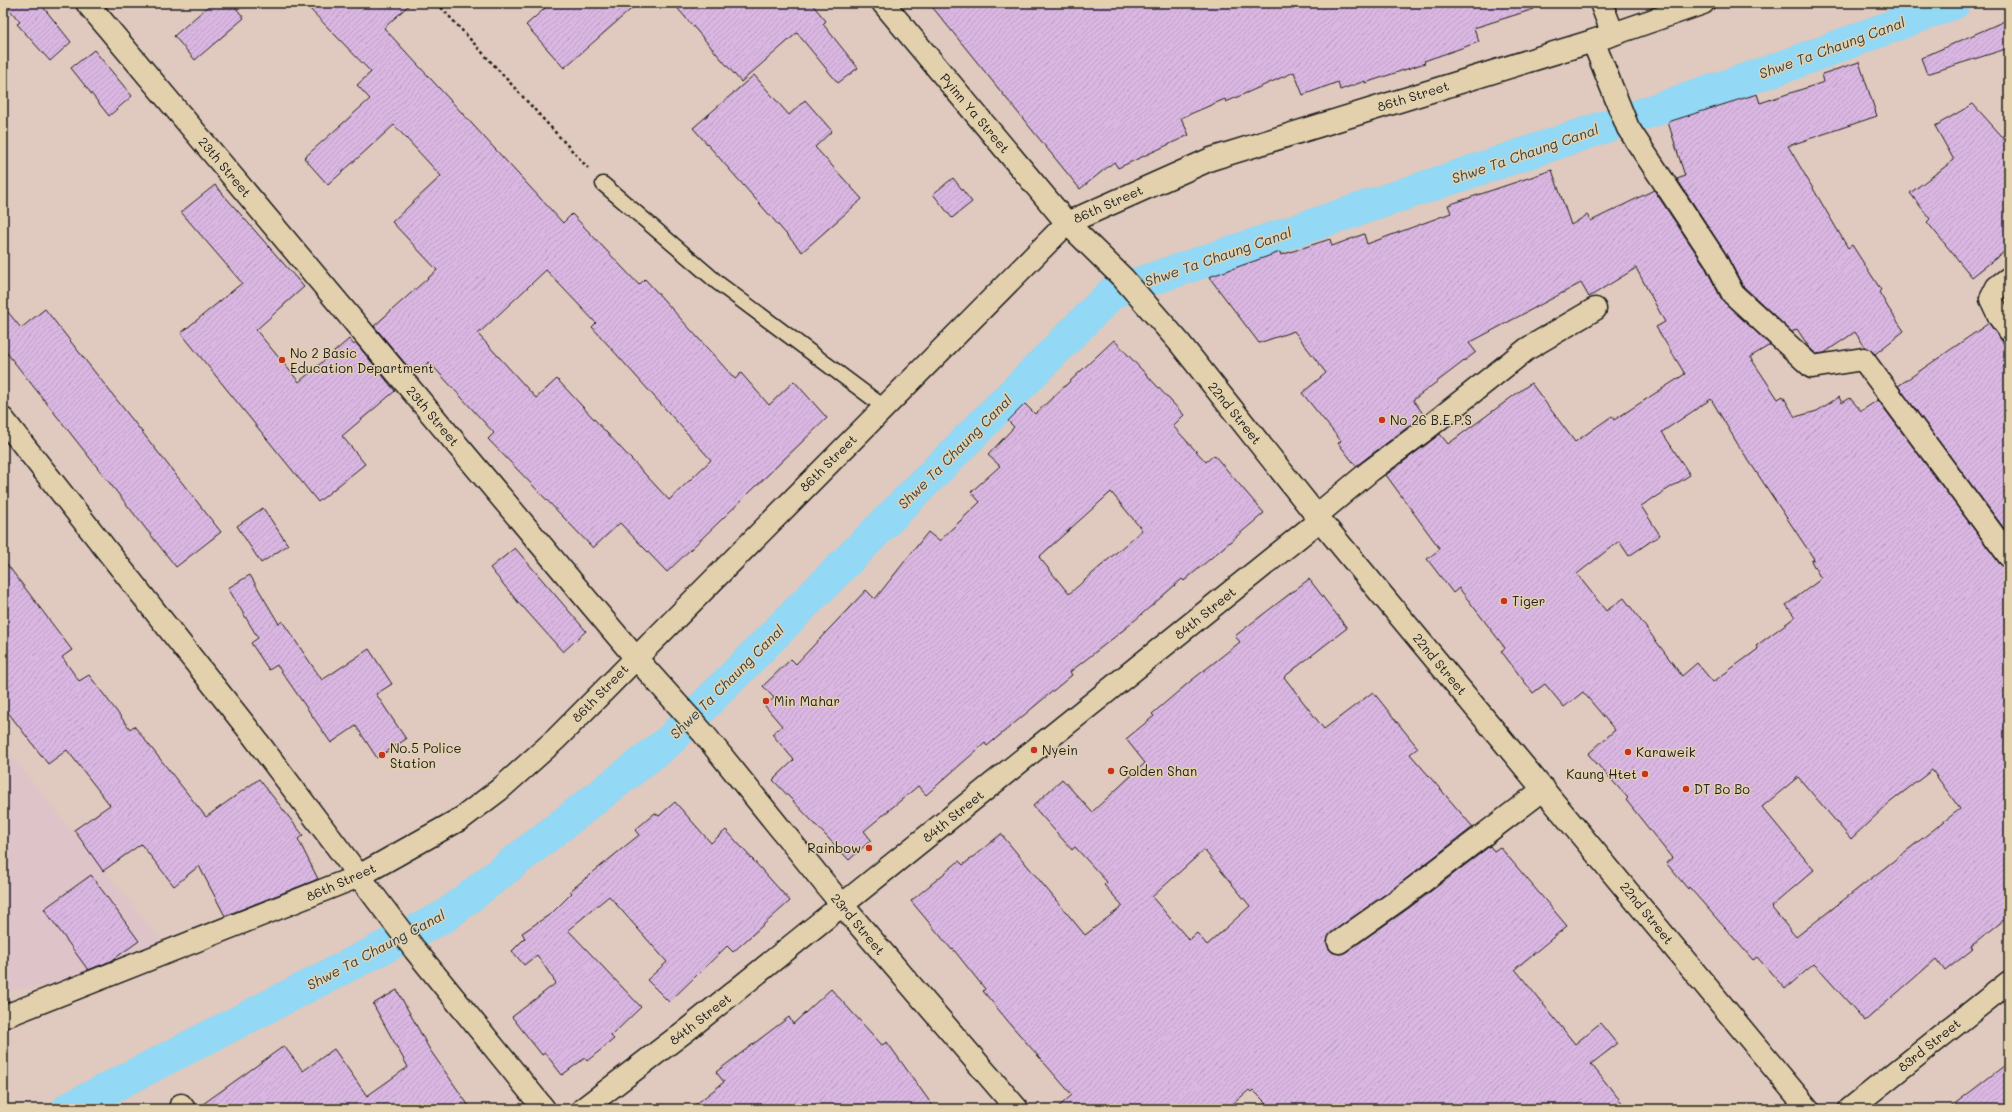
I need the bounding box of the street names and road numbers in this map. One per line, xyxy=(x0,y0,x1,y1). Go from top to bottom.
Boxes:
street label: Pyinn Ya Street xyxy=(937,69,1014,156)
street label: 86th Street xyxy=(1375,76,1451,115)
street label: 23th Street xyxy=(195,133,256,200)
street label: 86th Street xyxy=(1070,181,1145,226)
street label: 22nd Street xyxy=(1205,378,1266,448)
street label: 23th Street xyxy=(403,382,464,449)
street label: 86th Street xyxy=(795,430,860,495)
street label: 84th Street xyxy=(1171,583,1239,643)
street label: 22nd Street xyxy=(1410,629,1471,698)
street label: 86th Street xyxy=(568,660,632,725)
street label: 84th Street xyxy=(919,786,987,846)
street label: 86th Street xyxy=(303,859,378,904)
street label: 22nd Street xyxy=(1617,878,1678,948)
street label: 23rd Street xyxy=(828,889,889,958)
street label: 84th Street xyxy=(665,989,734,1048)
street label: 83rd Street xyxy=(1894,1014,1964,1075)

